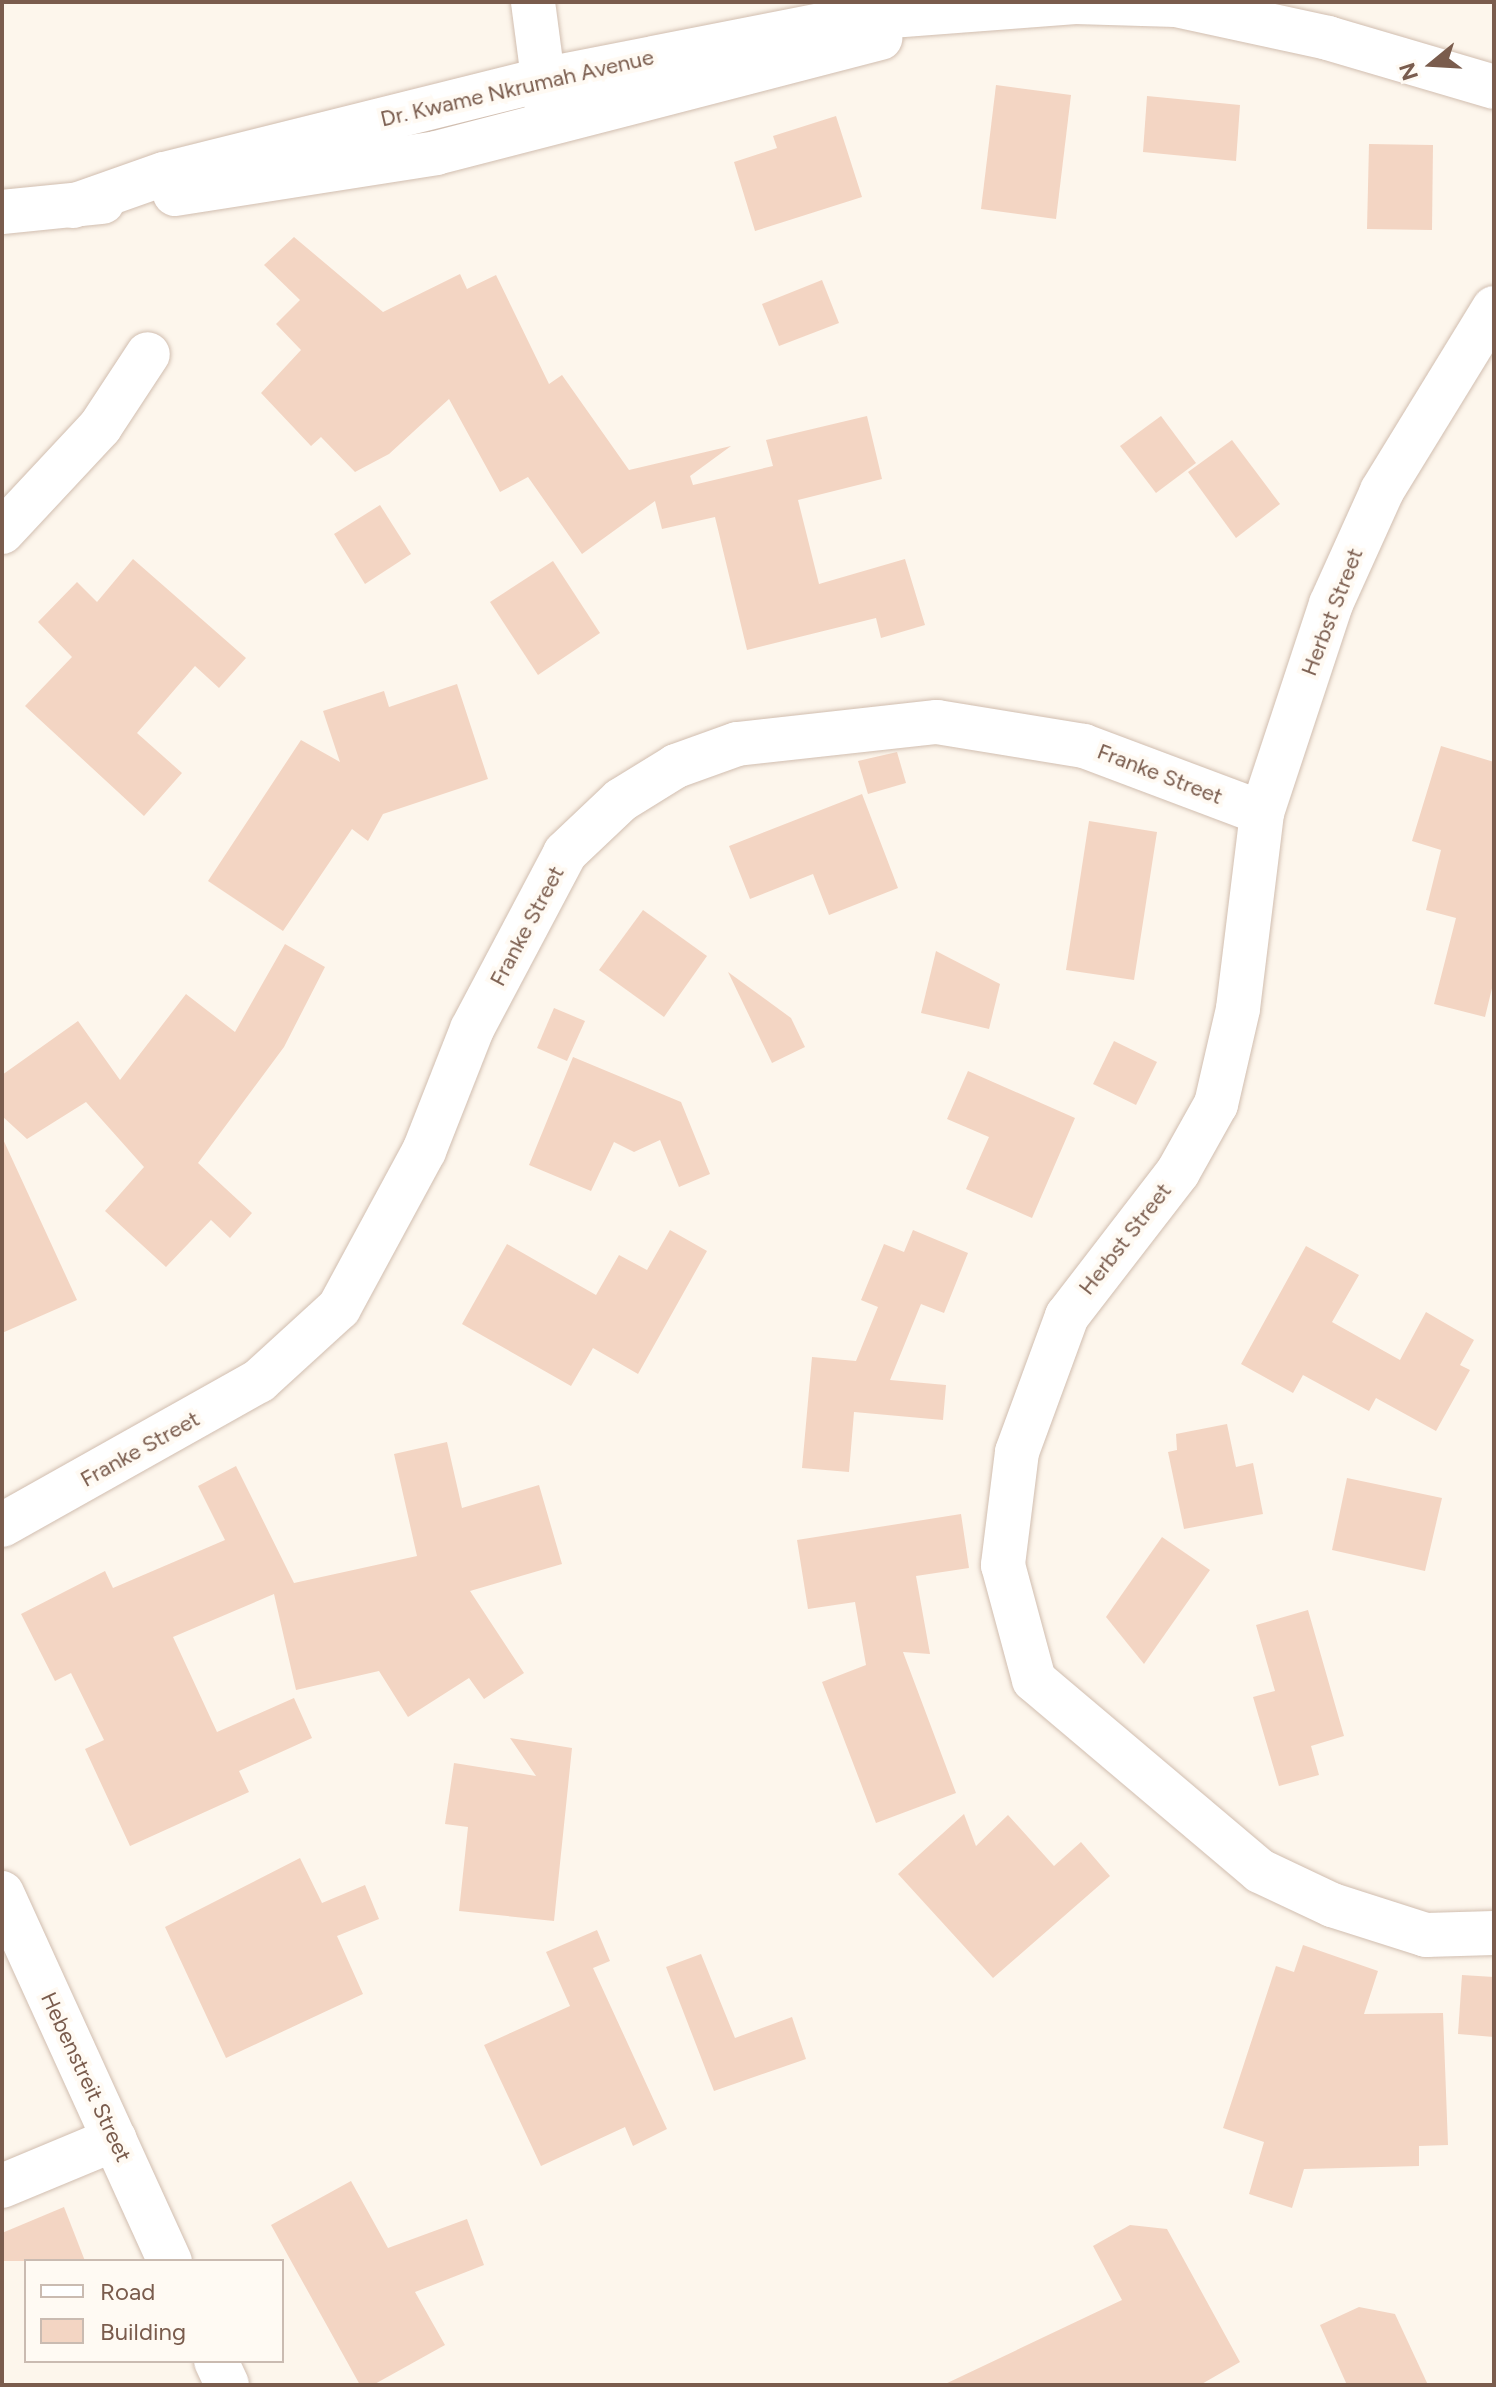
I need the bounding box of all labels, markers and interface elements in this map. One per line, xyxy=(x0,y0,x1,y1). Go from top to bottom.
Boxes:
north arrow xyxy=(1392,24,1472,104)
street label: Dr. Kwame Nkrumah Avenue xyxy=(378,44,656,132)
text: N xyxy=(1393,59,1424,84)
street label: Herbst Street xyxy=(1296,545,1368,679)
street label: Franke Street xyxy=(1094,738,1226,810)
street label: Franke Street xyxy=(484,861,570,991)
street label: Herbst Street xyxy=(1073,1178,1177,1300)
street label: Franke Street xyxy=(76,1405,204,1493)
street label: Hebenstreit Street xyxy=(35,1988,137,2166)
legend xyxy=(24,2259,284,2363)
text: Road xyxy=(100,2277,155,2306)
text: Building xyxy=(100,2317,186,2346)

